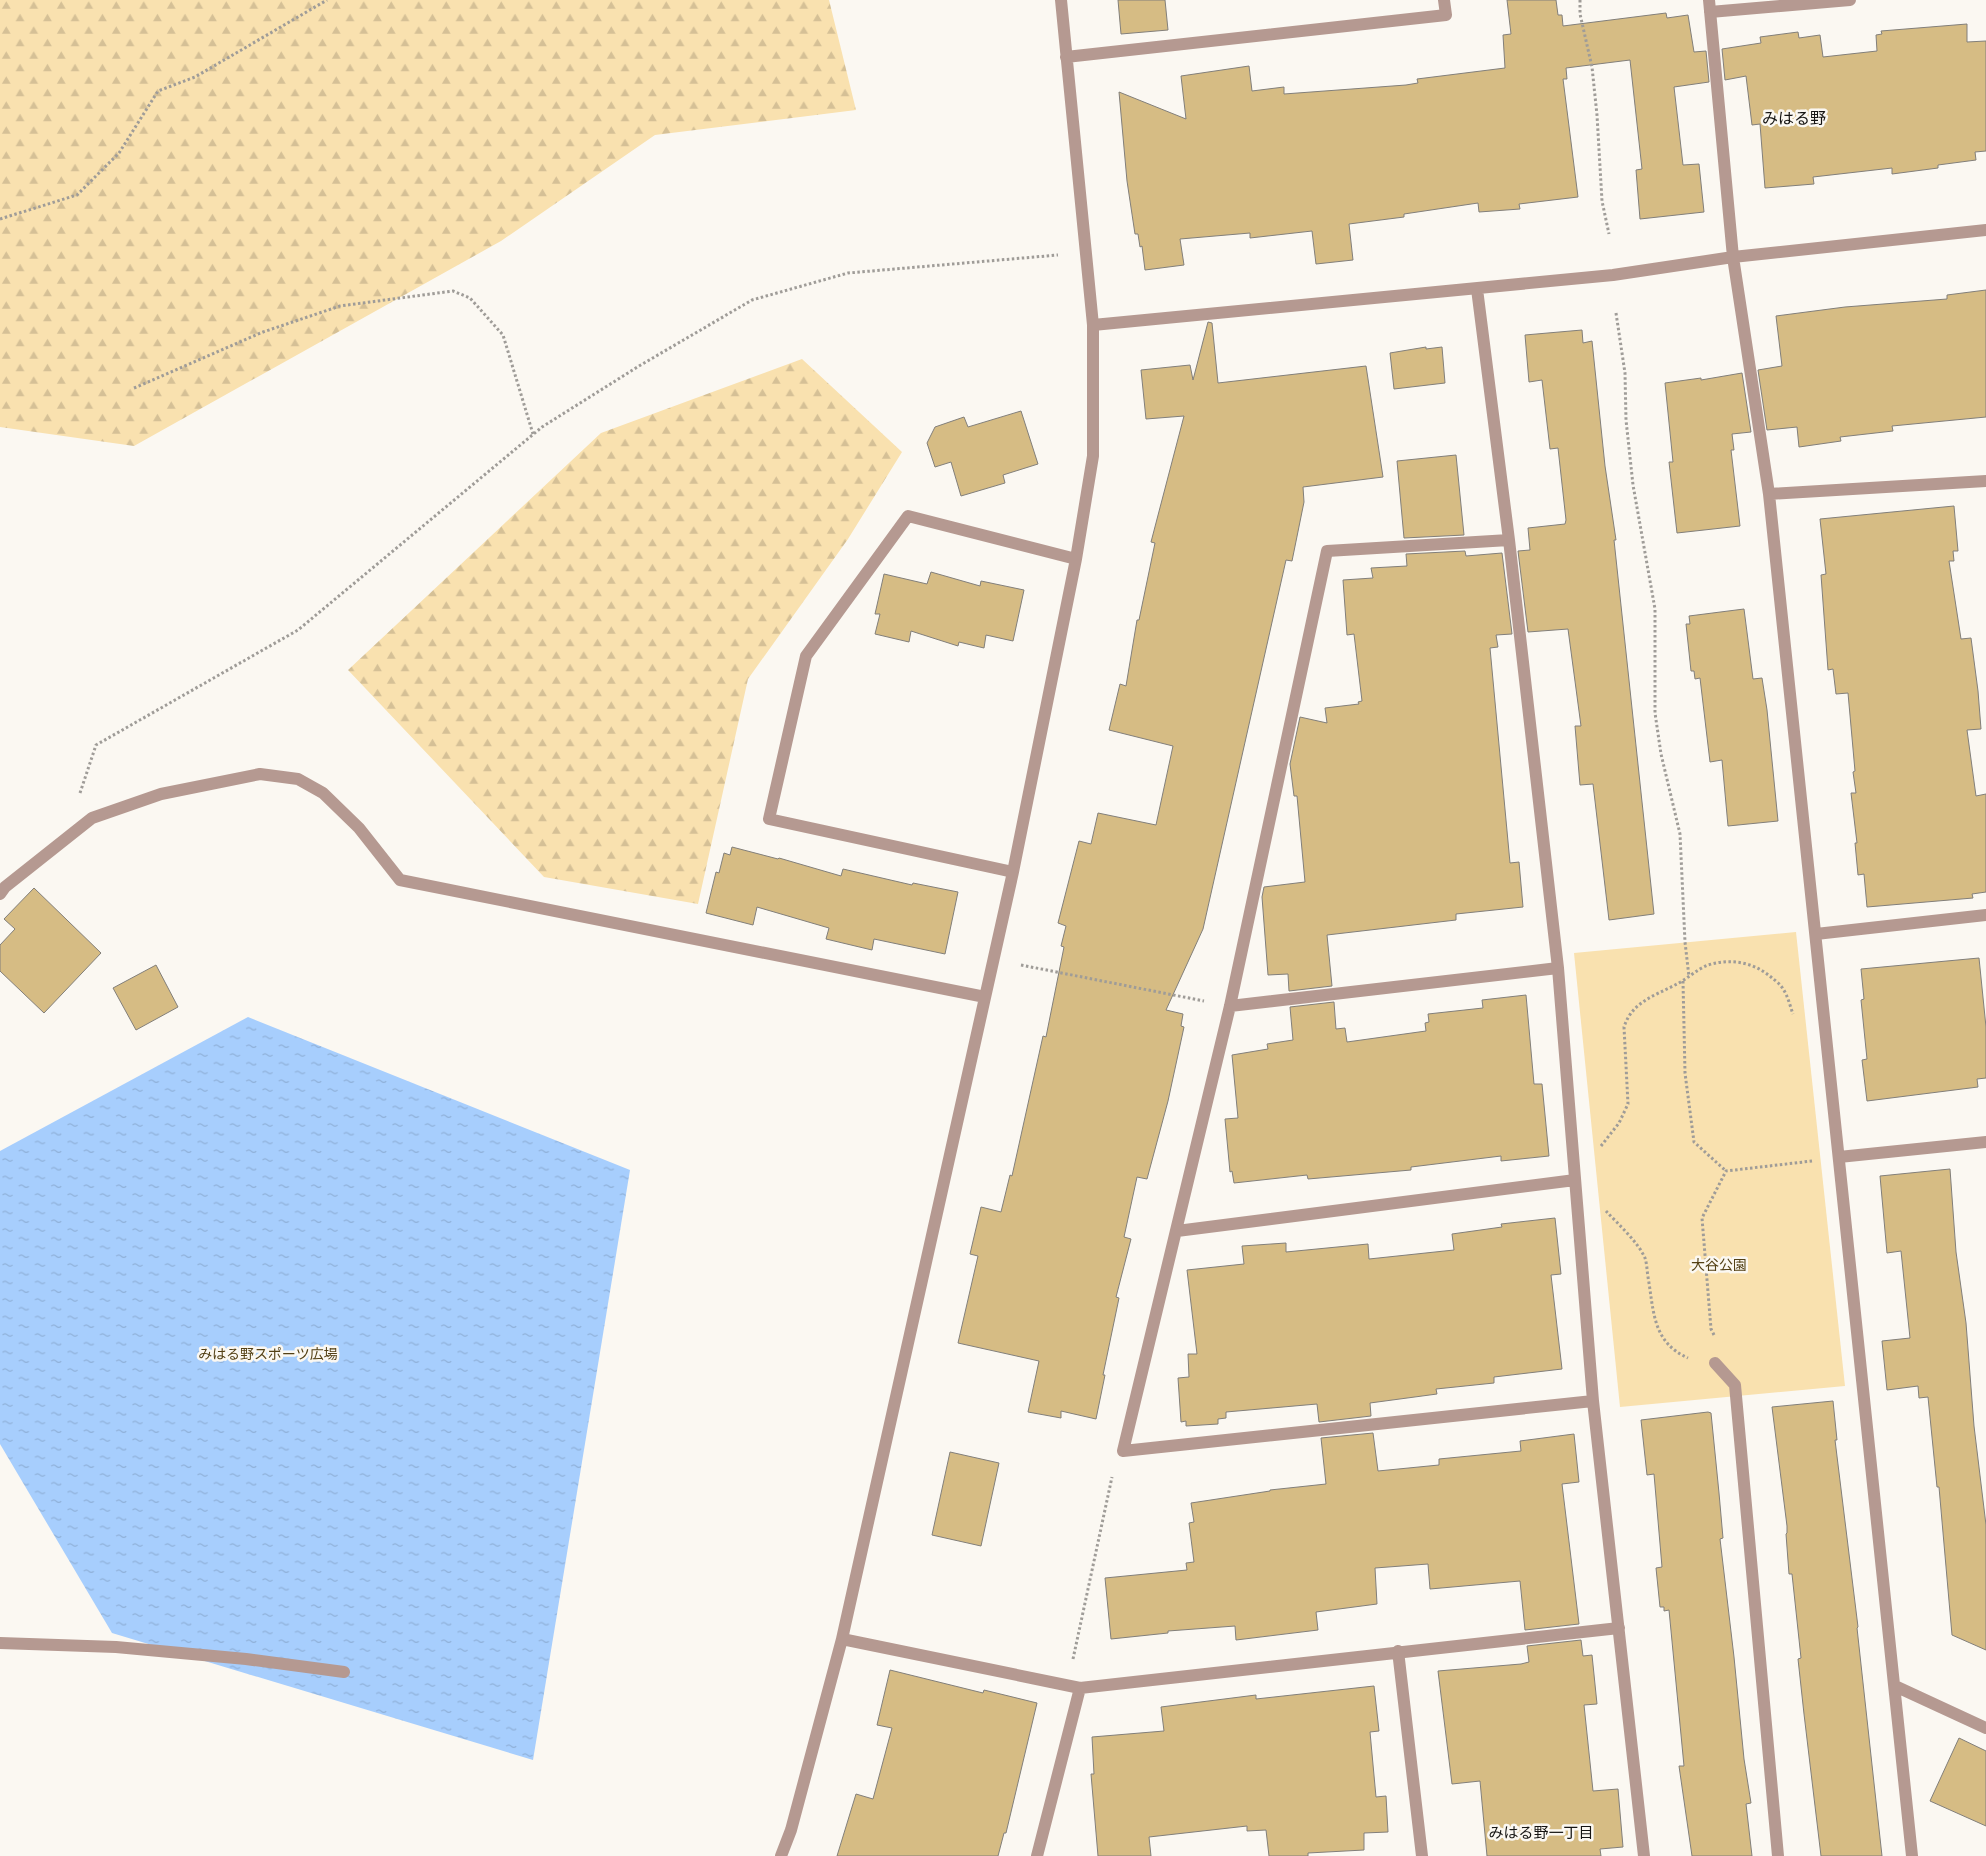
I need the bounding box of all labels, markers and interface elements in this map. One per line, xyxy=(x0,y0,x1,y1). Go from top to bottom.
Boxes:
district label: みはる野 xyxy=(1762,109,1826,128)
park label: 大谷公園 xyxy=(1691,1256,1747,1274)
park label: みはる野スポーツ広場 xyxy=(198,1345,338,1363)
district label: みはる野一丁目 xyxy=(1488,1823,1594,1842)

